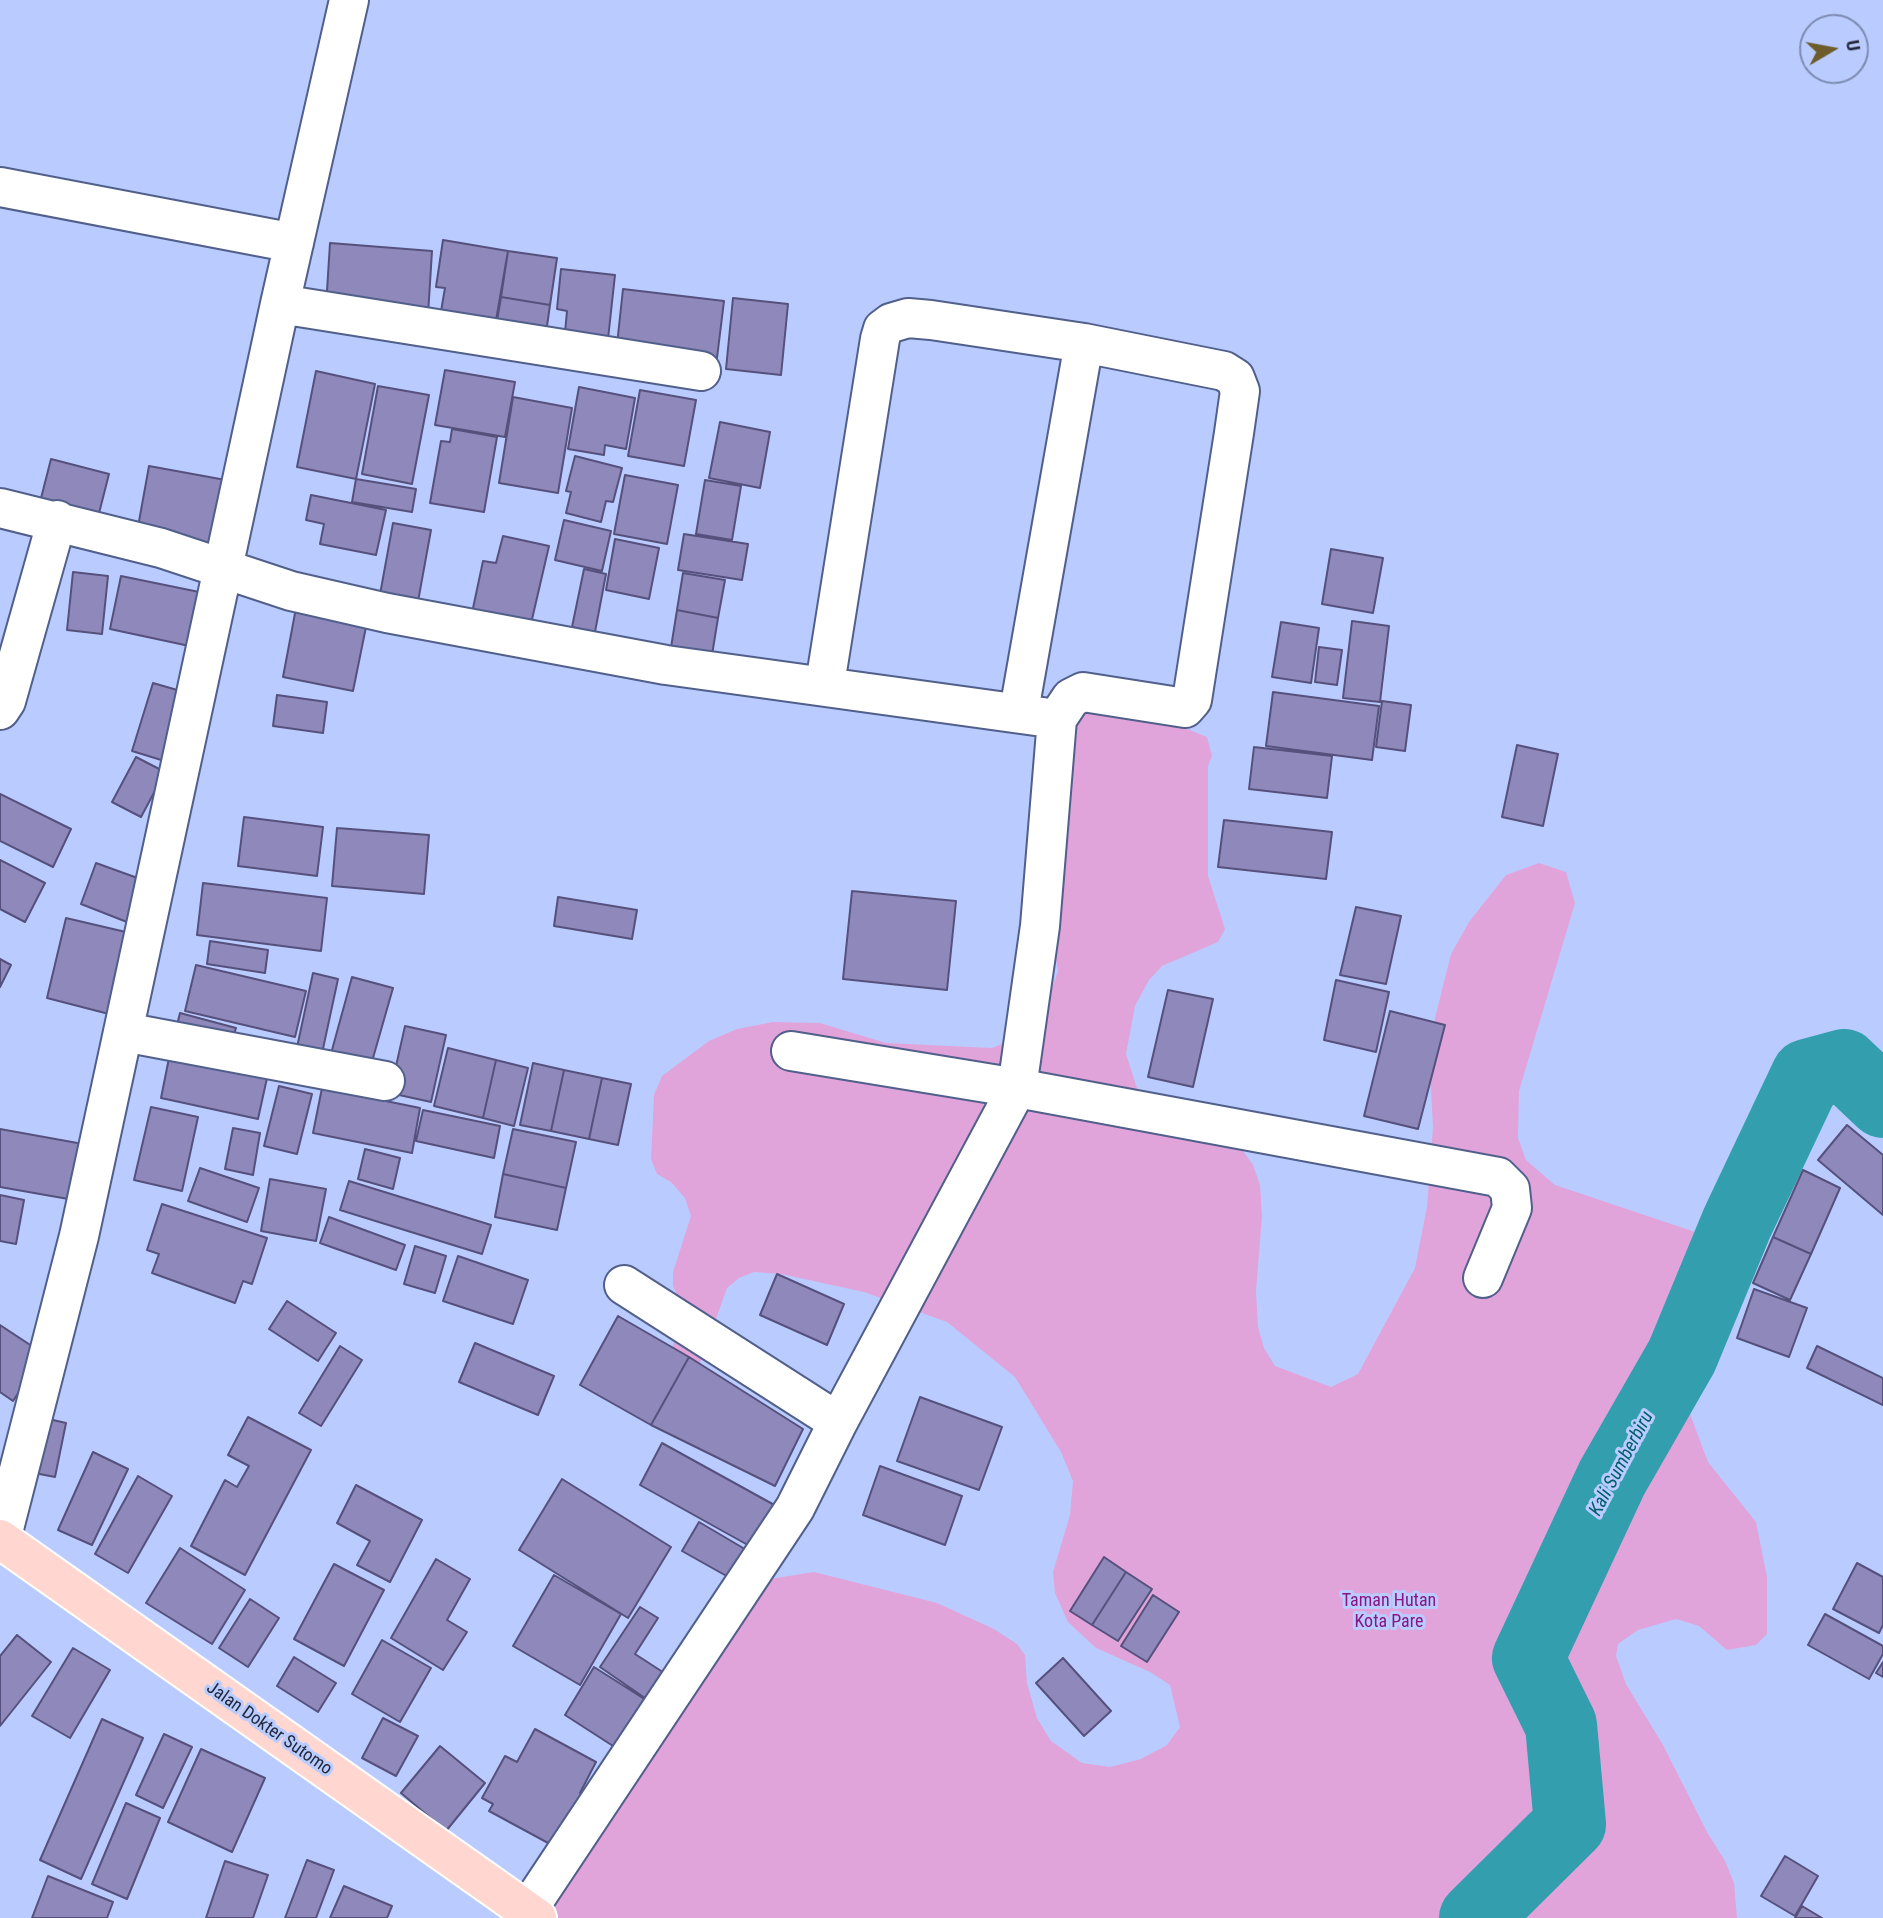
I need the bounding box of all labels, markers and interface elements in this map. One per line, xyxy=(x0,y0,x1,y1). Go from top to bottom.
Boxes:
north arrow xyxy=(1799,14,1869,84)
text: U xyxy=(1841,38,1865,53)
water label: Kali Sumberbiru xyxy=(1585,1408,1659,1520)
park label: Taman Hutan Kota Pare xyxy=(1342,1590,1436,1632)
street label: Jalan Dokter Sutomo xyxy=(202,1678,336,1780)

